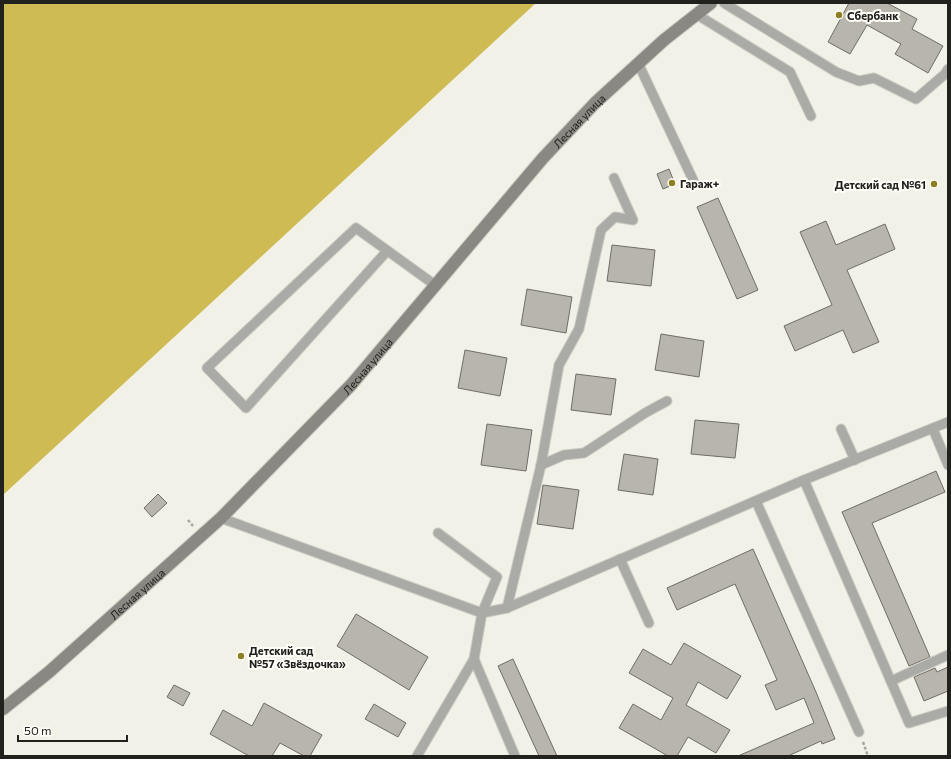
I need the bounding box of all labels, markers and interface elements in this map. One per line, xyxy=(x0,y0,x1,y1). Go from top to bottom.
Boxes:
place label: Сбербанк xyxy=(847,9,899,22)
marker: Сбербанк xyxy=(834,10,844,20)
street label: Лесная улица xyxy=(550,91,607,150)
place label: Гараж+ xyxy=(680,177,720,190)
marker: Гараж+ xyxy=(667,178,677,188)
place label: Детский сад №61 xyxy=(835,178,926,191)
marker: Детский сад №61 xyxy=(929,179,939,189)
street label: Лесная улица xyxy=(340,335,395,396)
street label: Лесная улица xyxy=(107,565,167,621)
place label: Детский сад №57 «Звёздочка» xyxy=(249,644,346,670)
marker: Детский сад №57 «Звёздочка» xyxy=(236,651,246,661)
scale bar xyxy=(18,717,127,743)
text: 50 m xyxy=(24,723,52,737)

